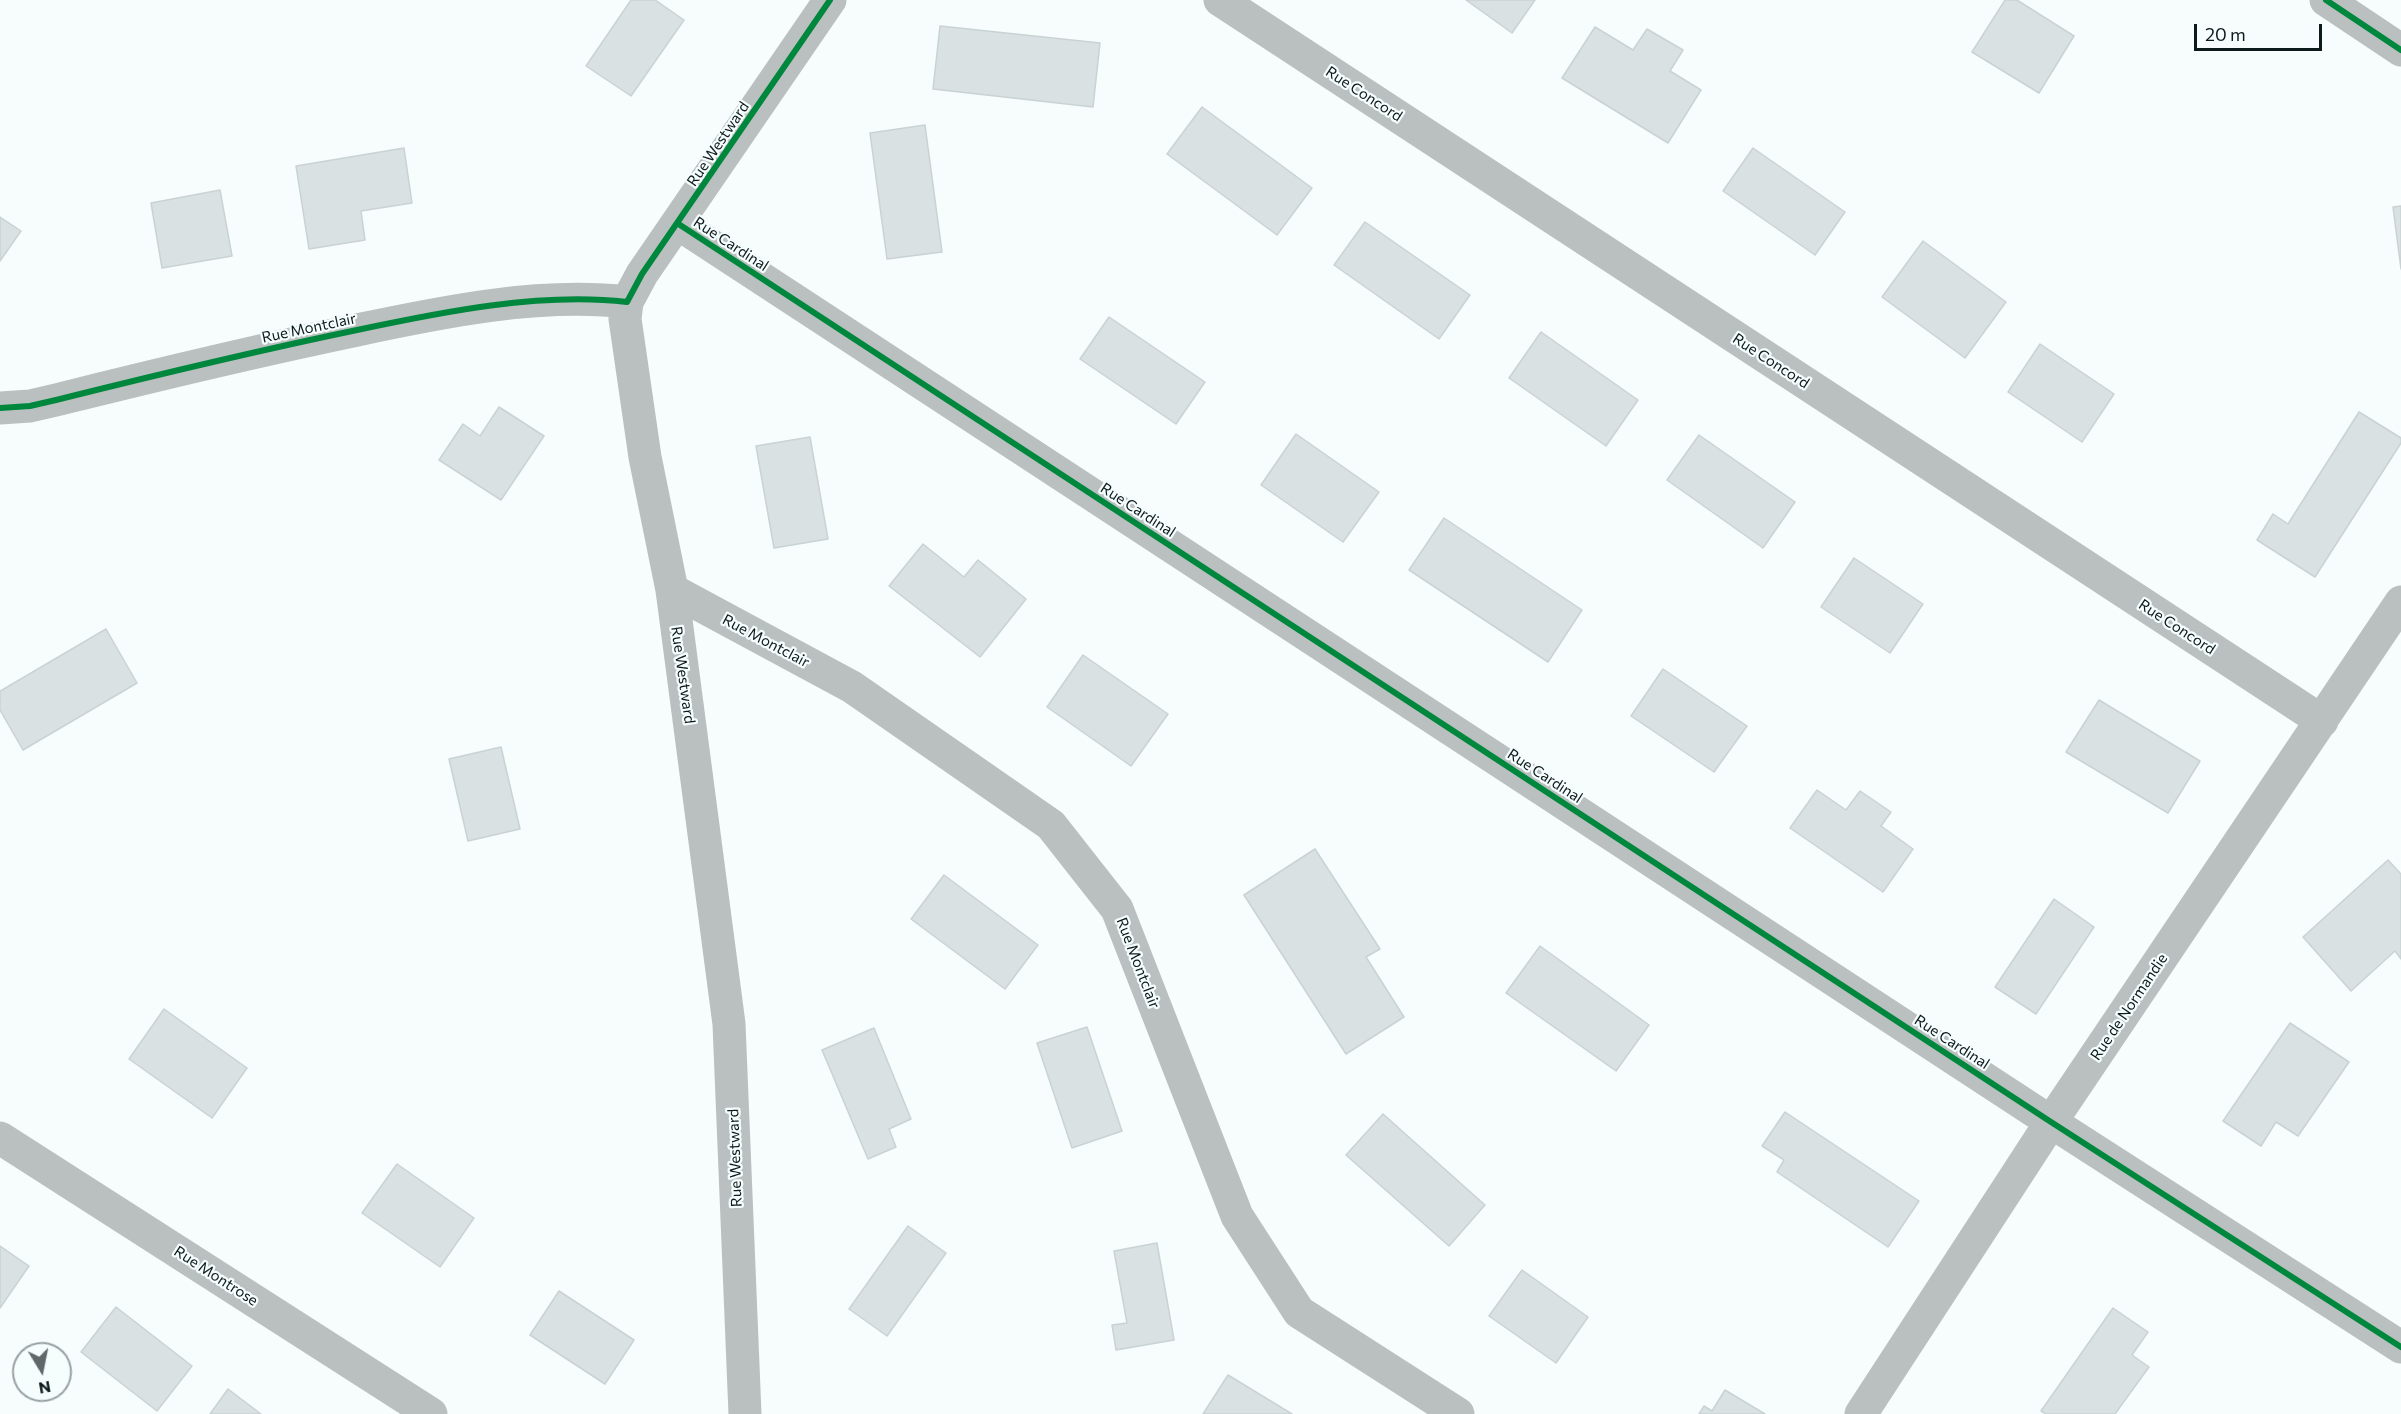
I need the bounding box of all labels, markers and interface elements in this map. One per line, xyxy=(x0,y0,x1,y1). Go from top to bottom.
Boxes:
scale bar xyxy=(2197,12,2324,50)
text: 20 m xyxy=(2205,23,2246,45)
street label: Rue Concord xyxy=(1322,63,1406,125)
street label: Rue Westward xyxy=(683,98,753,190)
street label: Rue Cardinal xyxy=(690,213,772,275)
street label: Rue Montclair xyxy=(260,309,358,347)
street label: Rue Concord xyxy=(1729,330,1813,392)
street label: Rue Cardinal xyxy=(1097,479,1179,541)
street label: Rue Concord xyxy=(2135,596,2219,658)
street label: Rue Montclair xyxy=(719,611,813,671)
street label: Rue Westward xyxy=(667,625,699,725)
street label: Rue Cardinal xyxy=(1504,745,1586,807)
street label: Rue Montclair xyxy=(1112,915,1164,1011)
street label: Rue de Normandie xyxy=(2087,950,2171,1064)
street label: Rue Cardinal xyxy=(1911,1011,1993,1073)
street label: Rue Westward xyxy=(724,1109,746,1207)
street label: Rue Montrose xyxy=(171,1242,261,1310)
north arrow xyxy=(12,1342,72,1402)
text: N xyxy=(37,1378,52,1399)

